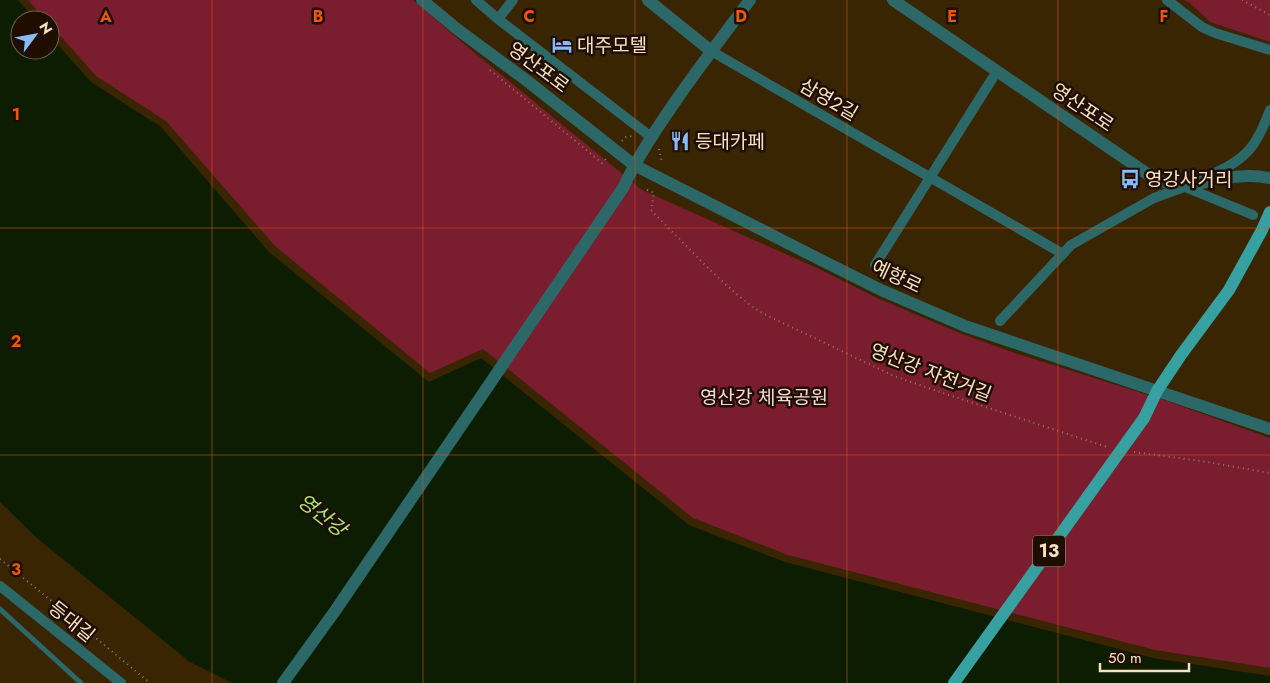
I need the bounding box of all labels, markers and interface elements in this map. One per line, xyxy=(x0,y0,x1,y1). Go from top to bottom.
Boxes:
text: A xyxy=(99,5,112,28)
text: B xyxy=(313,5,323,28)
text: C xyxy=(523,5,535,28)
text: D xyxy=(735,5,747,28)
text: E xyxy=(947,5,957,28)
text: F xyxy=(1160,5,1168,28)
north arrow xyxy=(10,10,60,60)
text: N xyxy=(35,18,57,38)
place label: 대주모텔 xyxy=(577,32,647,59)
hotel icon: 대주모텔 xyxy=(551,34,573,56)
street label: 영산포로 xyxy=(503,36,575,99)
street label: 삼영2길 xyxy=(795,72,863,127)
street label: 영산포로 xyxy=(1046,77,1119,138)
text: 1 xyxy=(12,103,20,126)
place label: 등대카페 xyxy=(695,128,765,155)
restaurant icon: 등대카페 xyxy=(669,130,691,152)
place label: 영강사거리 xyxy=(1145,166,1232,193)
bus stop icon: 영강사거리 xyxy=(1119,168,1141,190)
street label: 예향로 xyxy=(867,253,926,300)
text: 2 xyxy=(11,330,21,353)
street label: 영산강 자전거길 xyxy=(866,337,995,408)
park label: 영산강 체육공원 xyxy=(700,384,828,411)
water label: 영산강 xyxy=(291,487,354,545)
road number: 13 xyxy=(1033,536,1065,566)
text: 3 xyxy=(11,558,21,581)
street label: 등대길 xyxy=(43,594,101,648)
scale bar xyxy=(1100,640,1189,672)
text: 50 m xyxy=(1108,647,1142,669)

